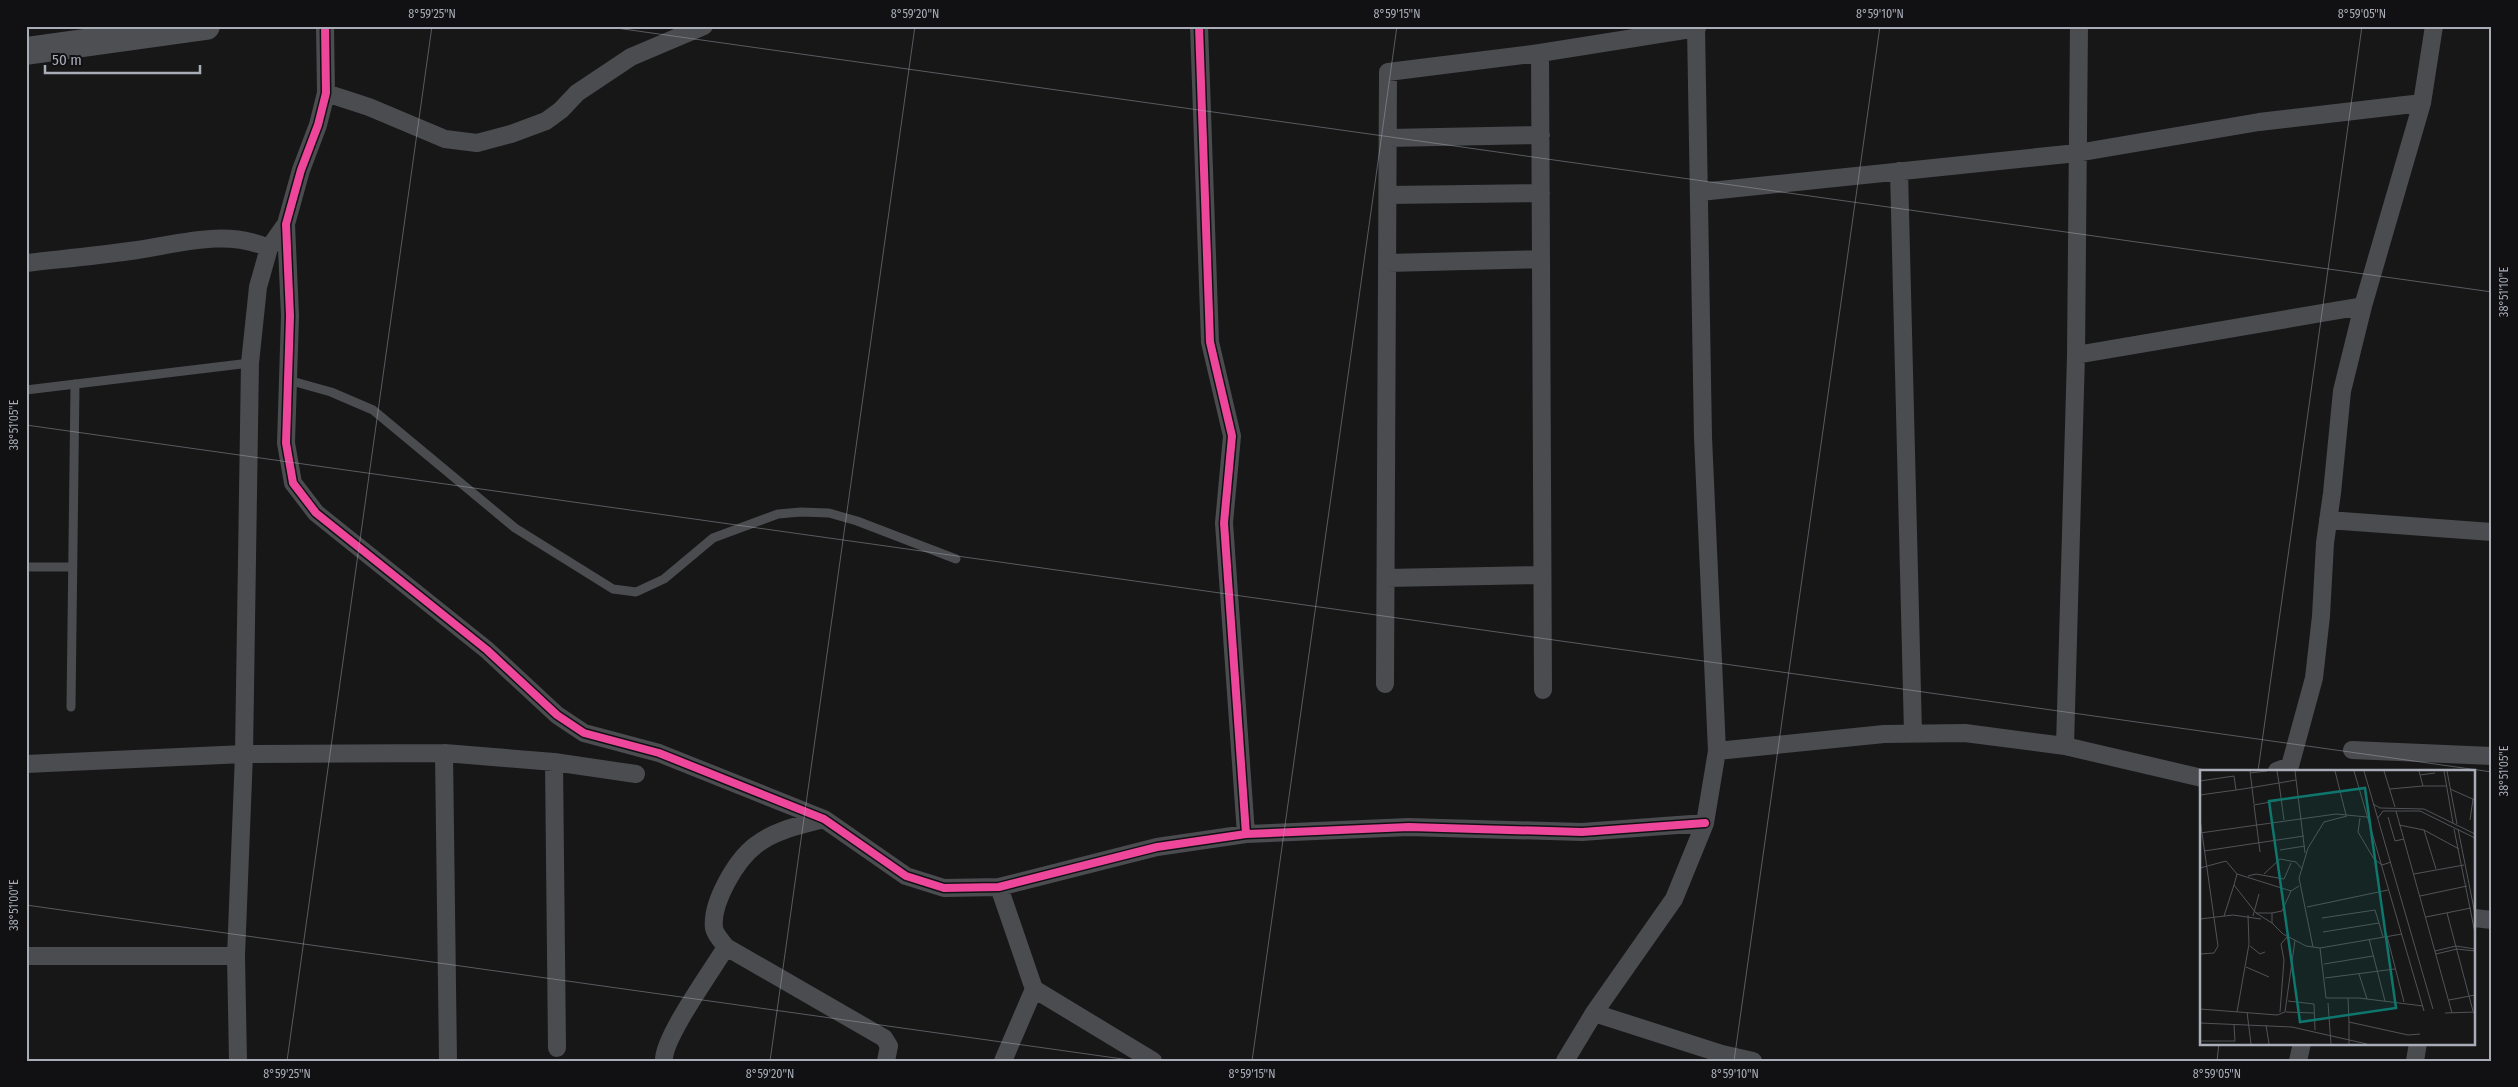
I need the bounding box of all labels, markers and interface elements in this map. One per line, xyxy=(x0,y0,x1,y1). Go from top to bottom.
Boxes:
text: 8°59'25"N xyxy=(408,7,456,21)
text: 8°59'20"N xyxy=(891,7,939,21)
text: 8°59'15"N xyxy=(1374,7,1420,21)
text: 8°59'10"N xyxy=(1856,7,1904,21)
text: 8°59'05"N xyxy=(2338,7,2386,21)
scale bar xyxy=(45,42,200,74)
text: 50 m xyxy=(52,51,82,69)
text: 38°51'10"E xyxy=(2497,267,2511,317)
text: 38°51'05"E xyxy=(7,399,21,450)
text: 38°51'05"E xyxy=(2497,745,2511,796)
inset map xyxy=(2200,770,2476,1044)
text: 38°51'00"E xyxy=(7,879,21,931)
text: 8°59'25"N xyxy=(263,1067,311,1081)
text: 8°59'20"N xyxy=(746,1067,794,1081)
text: 8°59'15"N xyxy=(1229,1067,1275,1081)
text: 8°59'10"N xyxy=(1711,1067,1759,1081)
text: 8°59'05"N xyxy=(2193,1067,2241,1081)

